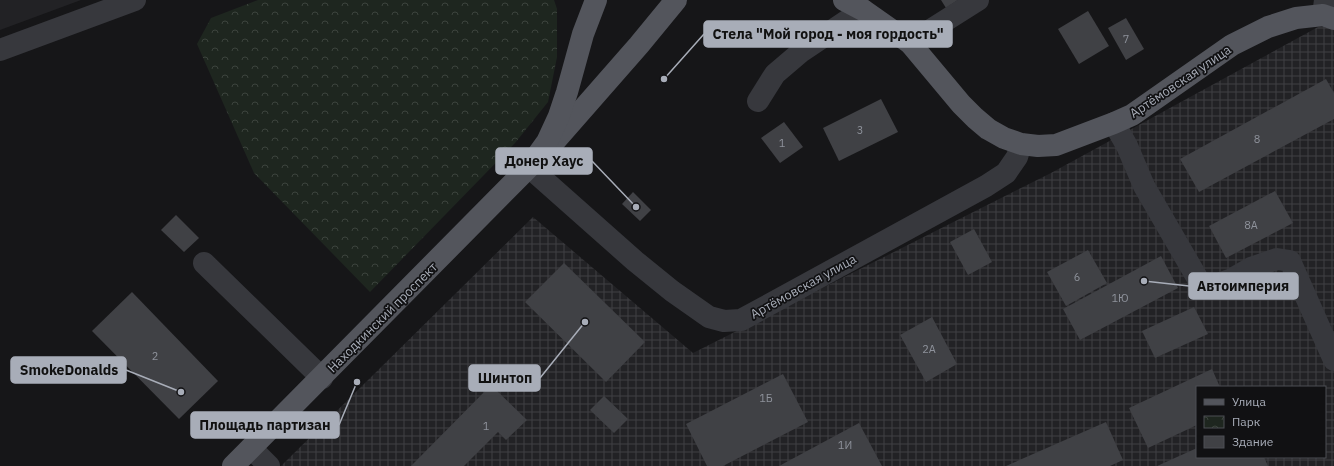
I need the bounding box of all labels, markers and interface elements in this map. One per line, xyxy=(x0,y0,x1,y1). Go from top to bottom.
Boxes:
callout: Стела "Мой город - моя гордость" xyxy=(704,21,952,47)
text: Стела "Мой город - моя гордость" xyxy=(712,25,944,43)
house number: 7 xyxy=(1123,32,1129,46)
street label: Артёмовская улица xyxy=(1126,41,1234,122)
house number: 3 xyxy=(857,123,863,137)
house number: 8 xyxy=(1254,132,1260,146)
house number: 1 xyxy=(779,136,786,150)
callout: Донер Хаус xyxy=(496,148,592,174)
text: Донер Хаус xyxy=(504,152,584,170)
house number: 8А xyxy=(1244,218,1258,232)
street label: Артёмовская улица xyxy=(747,250,859,323)
street label: Находкинский проспект xyxy=(324,259,441,376)
house number: 6 xyxy=(1074,270,1080,284)
callout: Автоимперия xyxy=(1189,273,1298,299)
text: Автоимперия xyxy=(1197,277,1289,295)
house number: 1Ю xyxy=(1111,291,1129,305)
house number: 2А xyxy=(922,342,936,356)
house number: 2 xyxy=(152,349,158,363)
callout: SmokeDonalds xyxy=(11,357,126,383)
text: SmokeDonalds xyxy=(20,361,118,379)
callout: Шинтоп xyxy=(469,365,540,391)
text: Шинтоп xyxy=(478,369,532,387)
legend xyxy=(1196,386,1326,458)
house number: 1Б xyxy=(759,391,773,405)
text: Улица xyxy=(1232,394,1266,409)
callout: Площадь партизан xyxy=(191,412,339,438)
text: Парк xyxy=(1232,414,1261,429)
text: Площадь партизан xyxy=(199,416,331,434)
house number: 1 xyxy=(483,419,490,433)
text: Здание xyxy=(1232,434,1274,449)
house number: 1И xyxy=(838,438,852,452)

